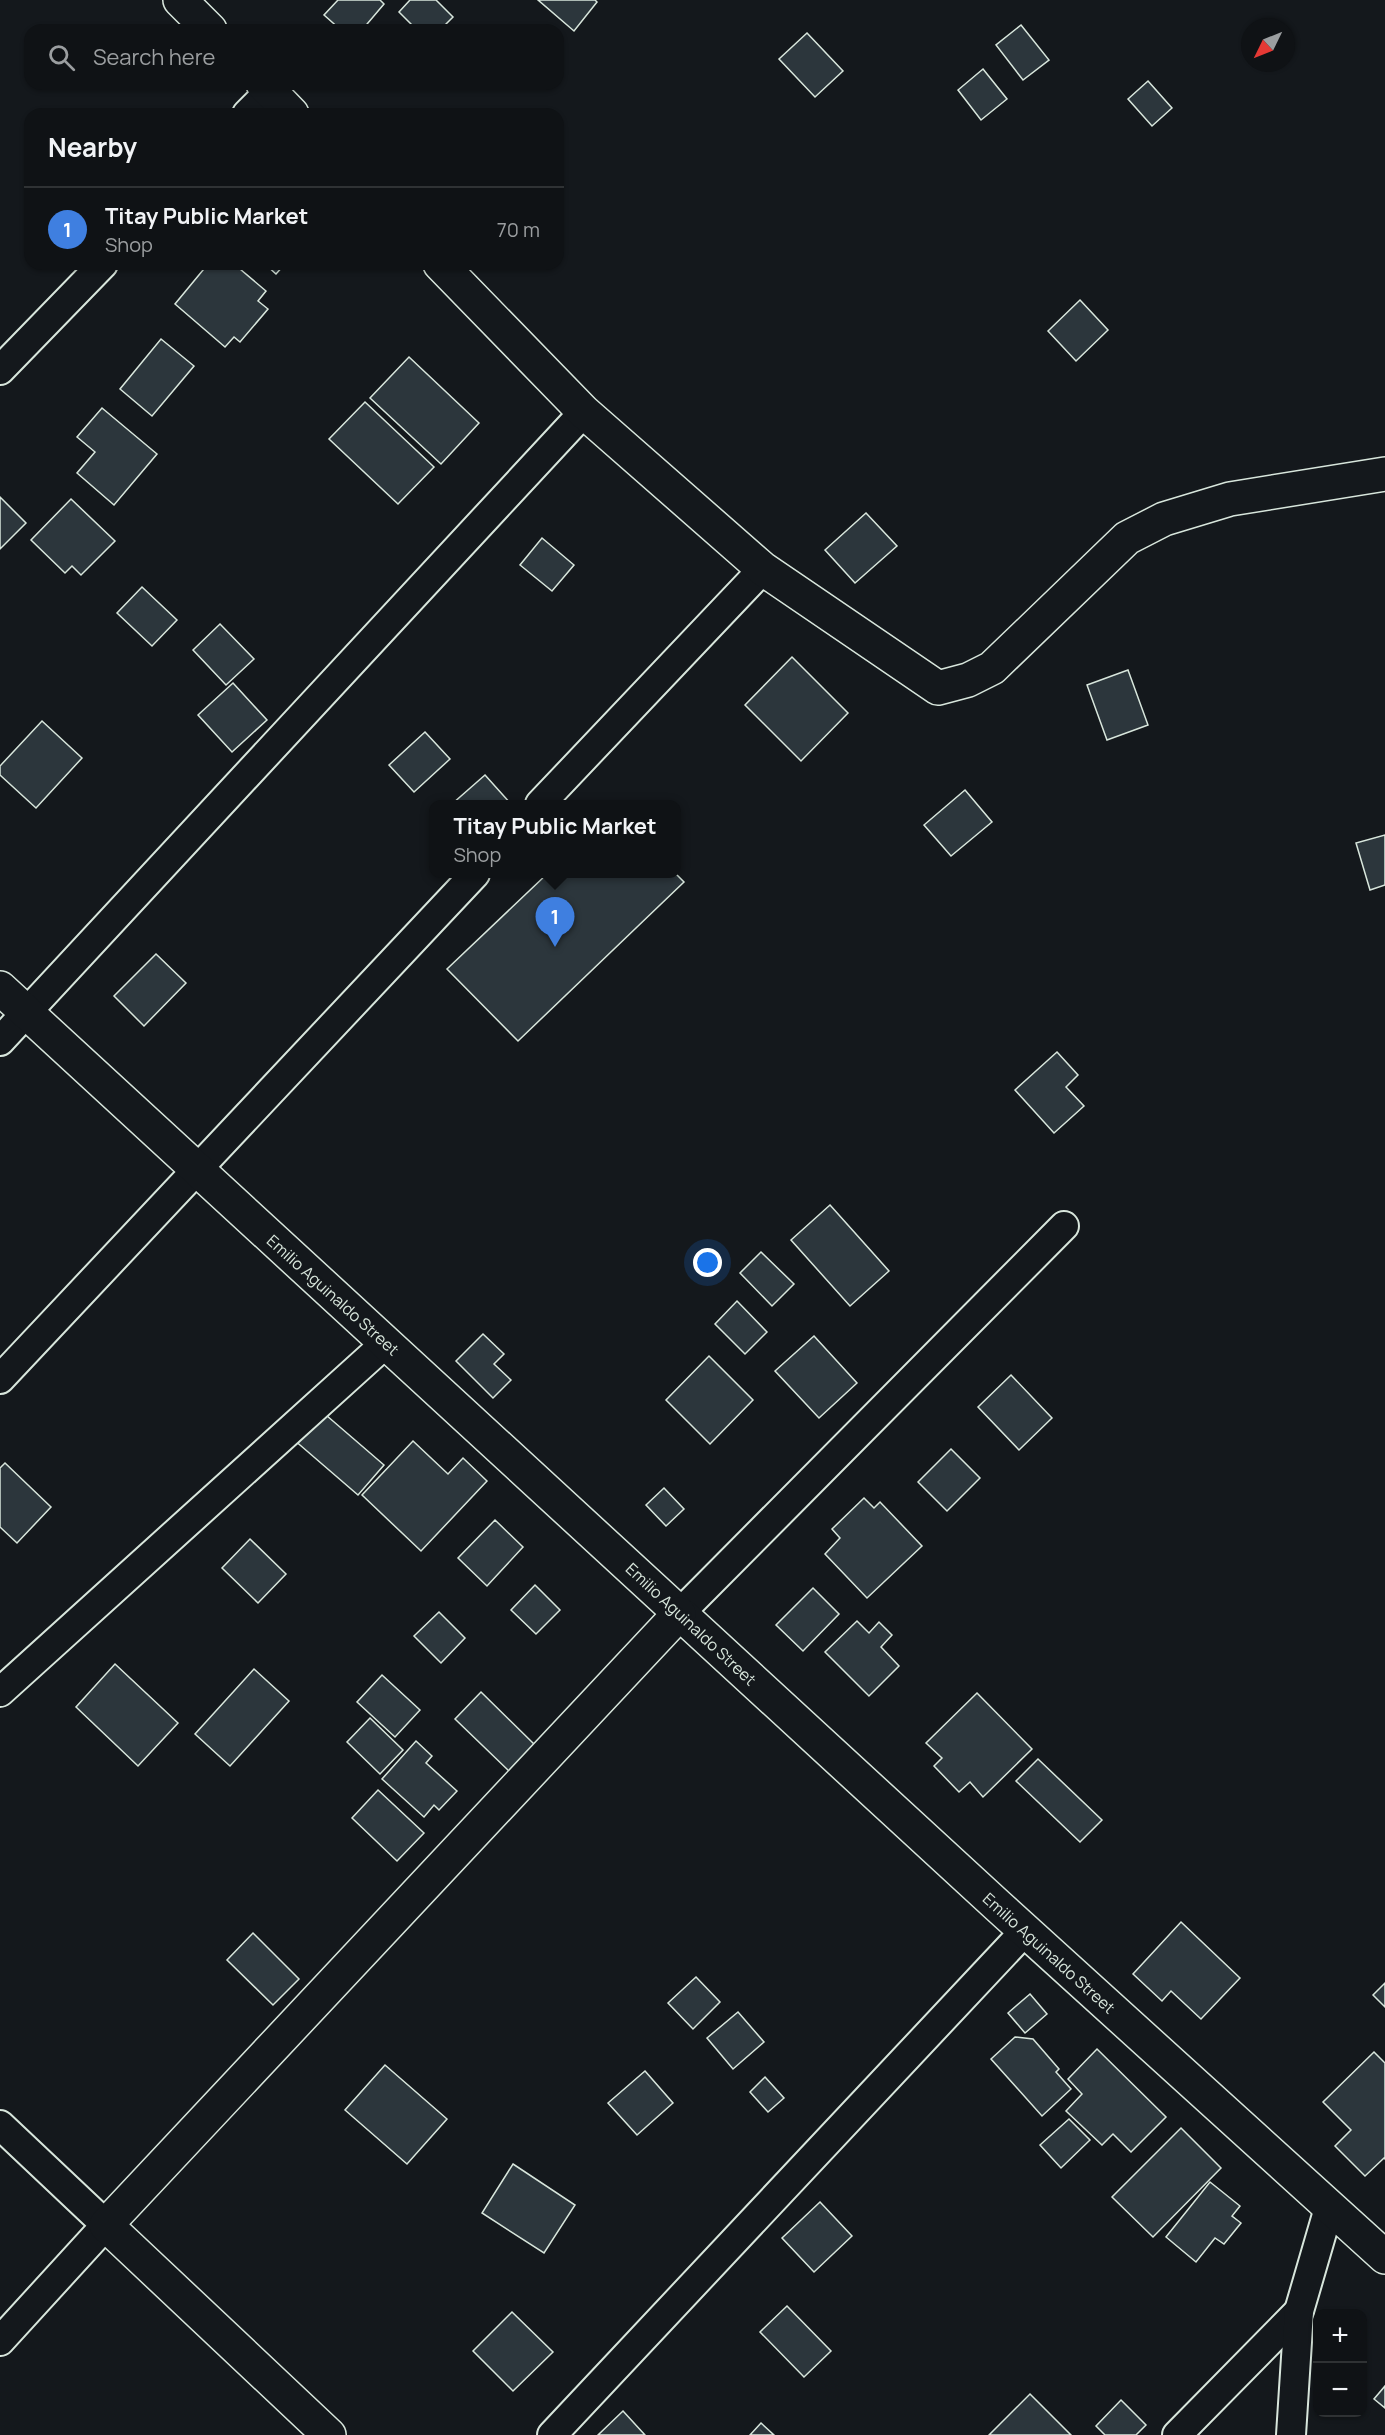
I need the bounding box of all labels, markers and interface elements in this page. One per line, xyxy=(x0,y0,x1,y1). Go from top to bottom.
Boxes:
north arrow xyxy=(1241,18,1295,72)
search box xyxy=(24,24,564,90)
icon: search xyxy=(45,41,78,74)
text: Search here xyxy=(93,42,215,72)
text: Nearby xyxy=(48,129,137,165)
text: Titay Public Market xyxy=(105,201,308,231)
text: 1 xyxy=(63,216,72,243)
text: 70 m xyxy=(497,216,540,243)
text: Shop xyxy=(105,231,153,258)
popup xyxy=(429,800,681,878)
text: Titay Public Market xyxy=(453,811,657,841)
text: Shop xyxy=(453,841,501,868)
pin: 1 xyxy=(536,898,574,947)
street label: Emilio Aguinaldo Street xyxy=(262,1230,404,1360)
your location xyxy=(693,1248,722,1277)
street label: Emilio Aguinaldo Street xyxy=(621,1558,761,1690)
street label: Emilio Aguinaldo Street xyxy=(978,1888,1120,2018)
map controls xyxy=(1313,2309,1367,2417)
button: + xyxy=(1313,2309,1367,2363)
button: − xyxy=(1313,2363,1367,2417)

